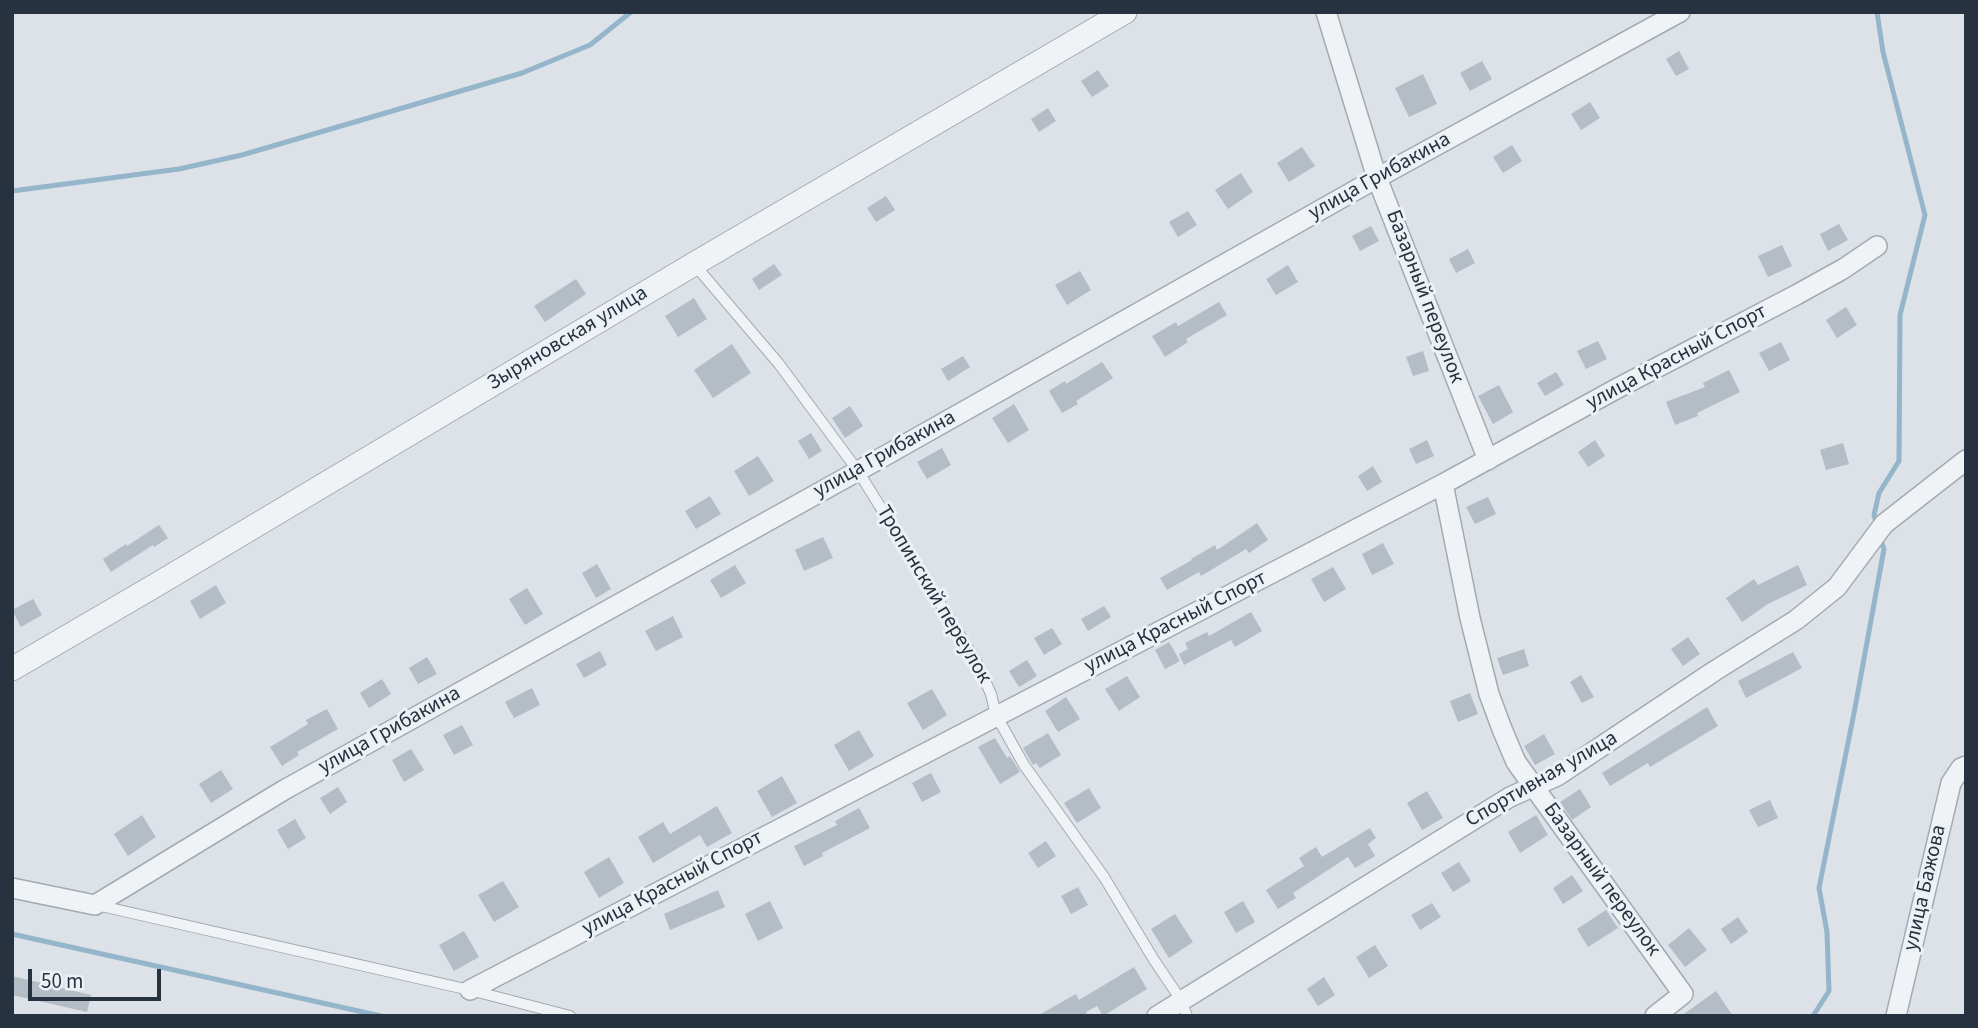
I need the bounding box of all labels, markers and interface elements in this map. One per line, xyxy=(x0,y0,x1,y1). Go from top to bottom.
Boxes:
street label: улица Грибакина xyxy=(1305,128,1455,226)
street label: Базарный переулок xyxy=(1379,207,1469,387)
street label: Зыряновская улица xyxy=(483,281,653,397)
street label: улица Красный Спорт xyxy=(1582,300,1772,416)
street label: улица Грибакина xyxy=(810,406,960,504)
street label: Тропинский переулок xyxy=(870,501,996,689)
street label: улица Красный Спорт xyxy=(1081,566,1271,680)
street label: улица Грибакина xyxy=(315,682,465,780)
street label: Спортивная улица xyxy=(1462,726,1622,834)
street label: Базарный переулок xyxy=(1537,798,1665,962)
street label: улица Бажова xyxy=(1899,822,1953,954)
street label: улица Красный Спорт xyxy=(578,826,768,942)
scale bar xyxy=(32,954,164,998)
text: 50 m xyxy=(41,966,83,996)

